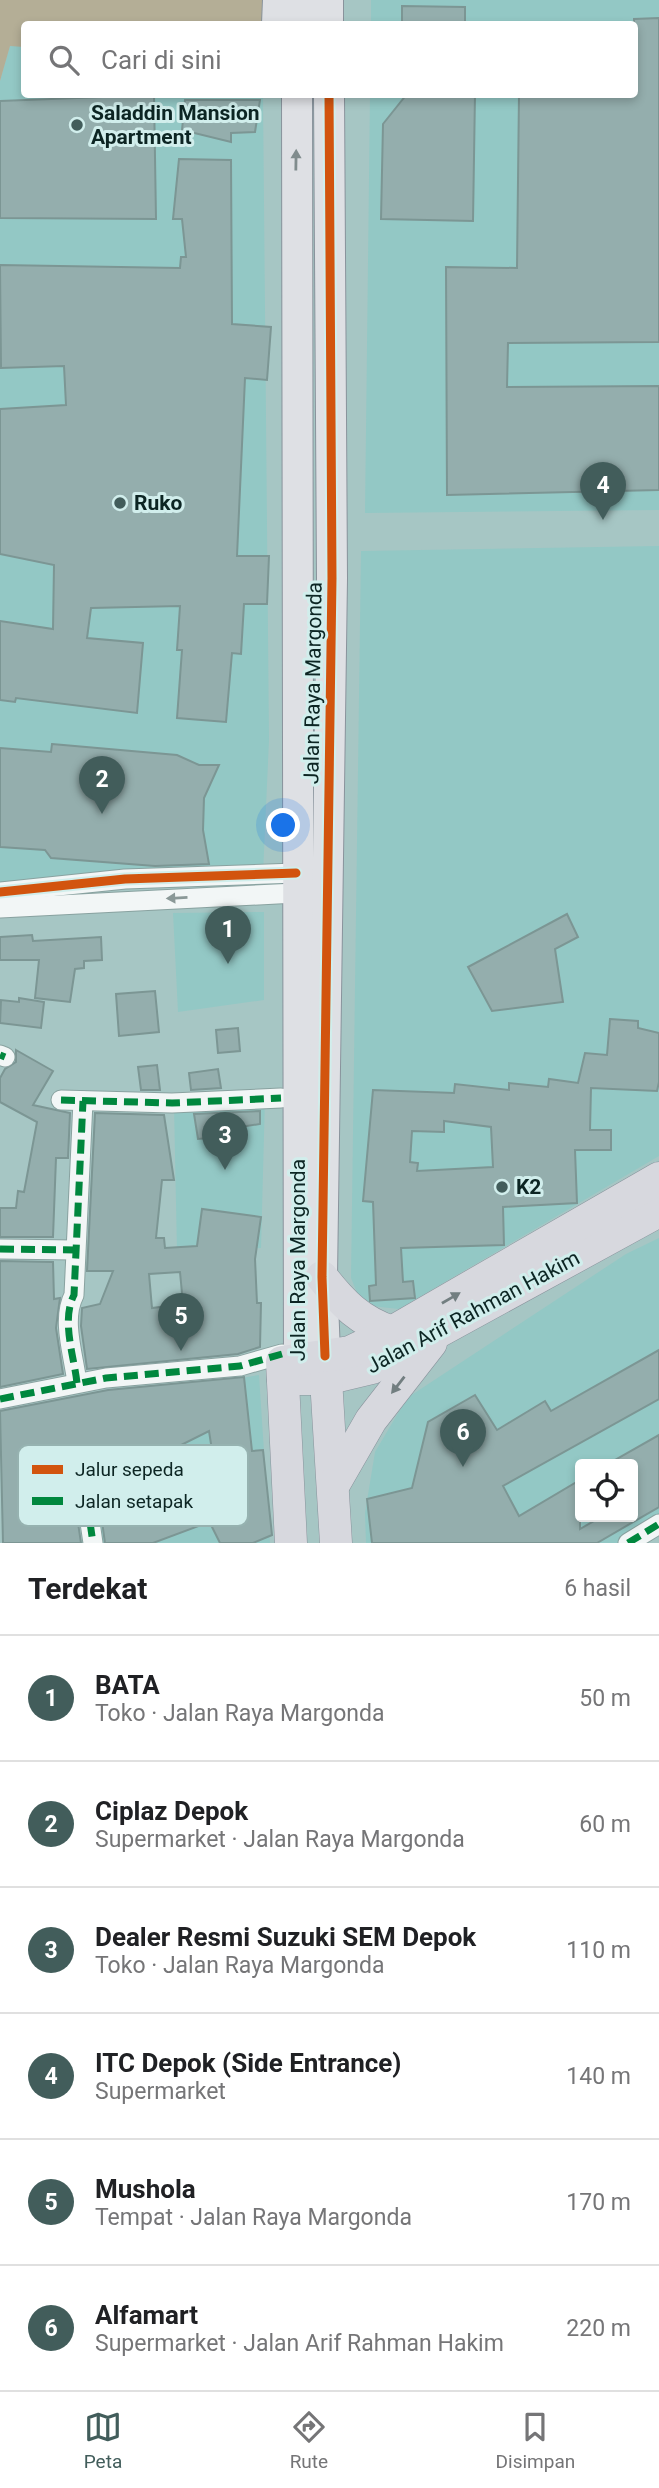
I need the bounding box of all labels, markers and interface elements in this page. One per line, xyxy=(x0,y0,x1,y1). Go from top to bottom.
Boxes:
search box xyxy=(21,21,638,98)
icon: search xyxy=(45,41,83,79)
text: Cari di sini xyxy=(101,45,222,75)
place label: Saladdin Mansion Apartment xyxy=(91,101,260,149)
marker: Saladdin Mansion Apartment xyxy=(69,117,85,133)
one-way arrow xyxy=(290,149,302,171)
pin: 4 xyxy=(580,462,626,520)
place label: Ruko xyxy=(134,491,182,515)
marker: Ruko xyxy=(112,495,128,511)
street label: Jalan Raya Margonda xyxy=(299,582,327,784)
pin: 2 xyxy=(79,756,125,814)
your location xyxy=(266,808,300,842)
one-way arrow xyxy=(165,893,187,904)
pin: 1 xyxy=(205,906,251,964)
pin: 3 xyxy=(202,1112,248,1170)
street label: Jalan Raya Margonda xyxy=(286,1159,310,1361)
place label: K2 xyxy=(516,1175,541,1199)
marker: K2 xyxy=(494,1179,510,1195)
street label: Jalan Arif Rahman Hakim xyxy=(362,1246,584,1378)
one-way arrow xyxy=(441,1292,460,1304)
pin: 5 xyxy=(158,1293,204,1351)
one-way arrow xyxy=(390,1375,405,1393)
pin: 6 xyxy=(440,1409,486,1467)
legend xyxy=(18,1445,248,1526)
text: Jalur sepeda xyxy=(75,1458,184,1481)
map controls xyxy=(575,1459,638,1522)
button: locate xyxy=(575,1459,638,1522)
text: Jalan setapak xyxy=(75,1490,193,1513)
text: Terdekat xyxy=(28,1571,147,1606)
text: 6 hasil xyxy=(564,1575,631,1602)
text: BATA xyxy=(95,1670,160,1700)
text: 1 xyxy=(44,1685,58,1712)
text: 50 m xyxy=(579,1685,631,1712)
text: Toko · Jalan Raya Margonda xyxy=(95,1700,384,1727)
text: Ciplaz Depok xyxy=(95,1796,248,1826)
text: 2 xyxy=(44,1811,58,1838)
text: 60 m xyxy=(579,1811,631,1838)
text: Supermarket · Jalan Raya Margonda xyxy=(95,1826,465,1853)
text: Dealer Resmi Suzuki SEM Depok xyxy=(95,1922,476,1952)
text: 3 xyxy=(44,1937,58,1964)
text: 110 m xyxy=(566,1937,631,1964)
text: Toko · Jalan Raya Margonda xyxy=(95,1952,384,1979)
text: ITC Depok (Side Entrance) xyxy=(95,2048,401,2078)
text: 4 xyxy=(44,2063,58,2090)
text: 140 m xyxy=(566,2063,631,2090)
text: Supermarket xyxy=(95,2078,226,2105)
text: Mushola xyxy=(95,2174,196,2204)
text: 5 xyxy=(44,2189,58,2216)
text: 170 m xyxy=(566,2189,631,2216)
text: Tempat · Jalan Raya Margonda xyxy=(95,2204,412,2231)
text: Alfamart xyxy=(95,2300,198,2330)
text: 6 xyxy=(44,2315,58,2342)
text: 220 m xyxy=(566,2315,631,2342)
text: Supermarket · Jalan Arif Rahman Hakim xyxy=(95,2330,504,2357)
tab: Peta xyxy=(84,2408,122,2473)
tab: Rute xyxy=(290,2408,328,2473)
tab: Disimpan xyxy=(496,2408,575,2473)

